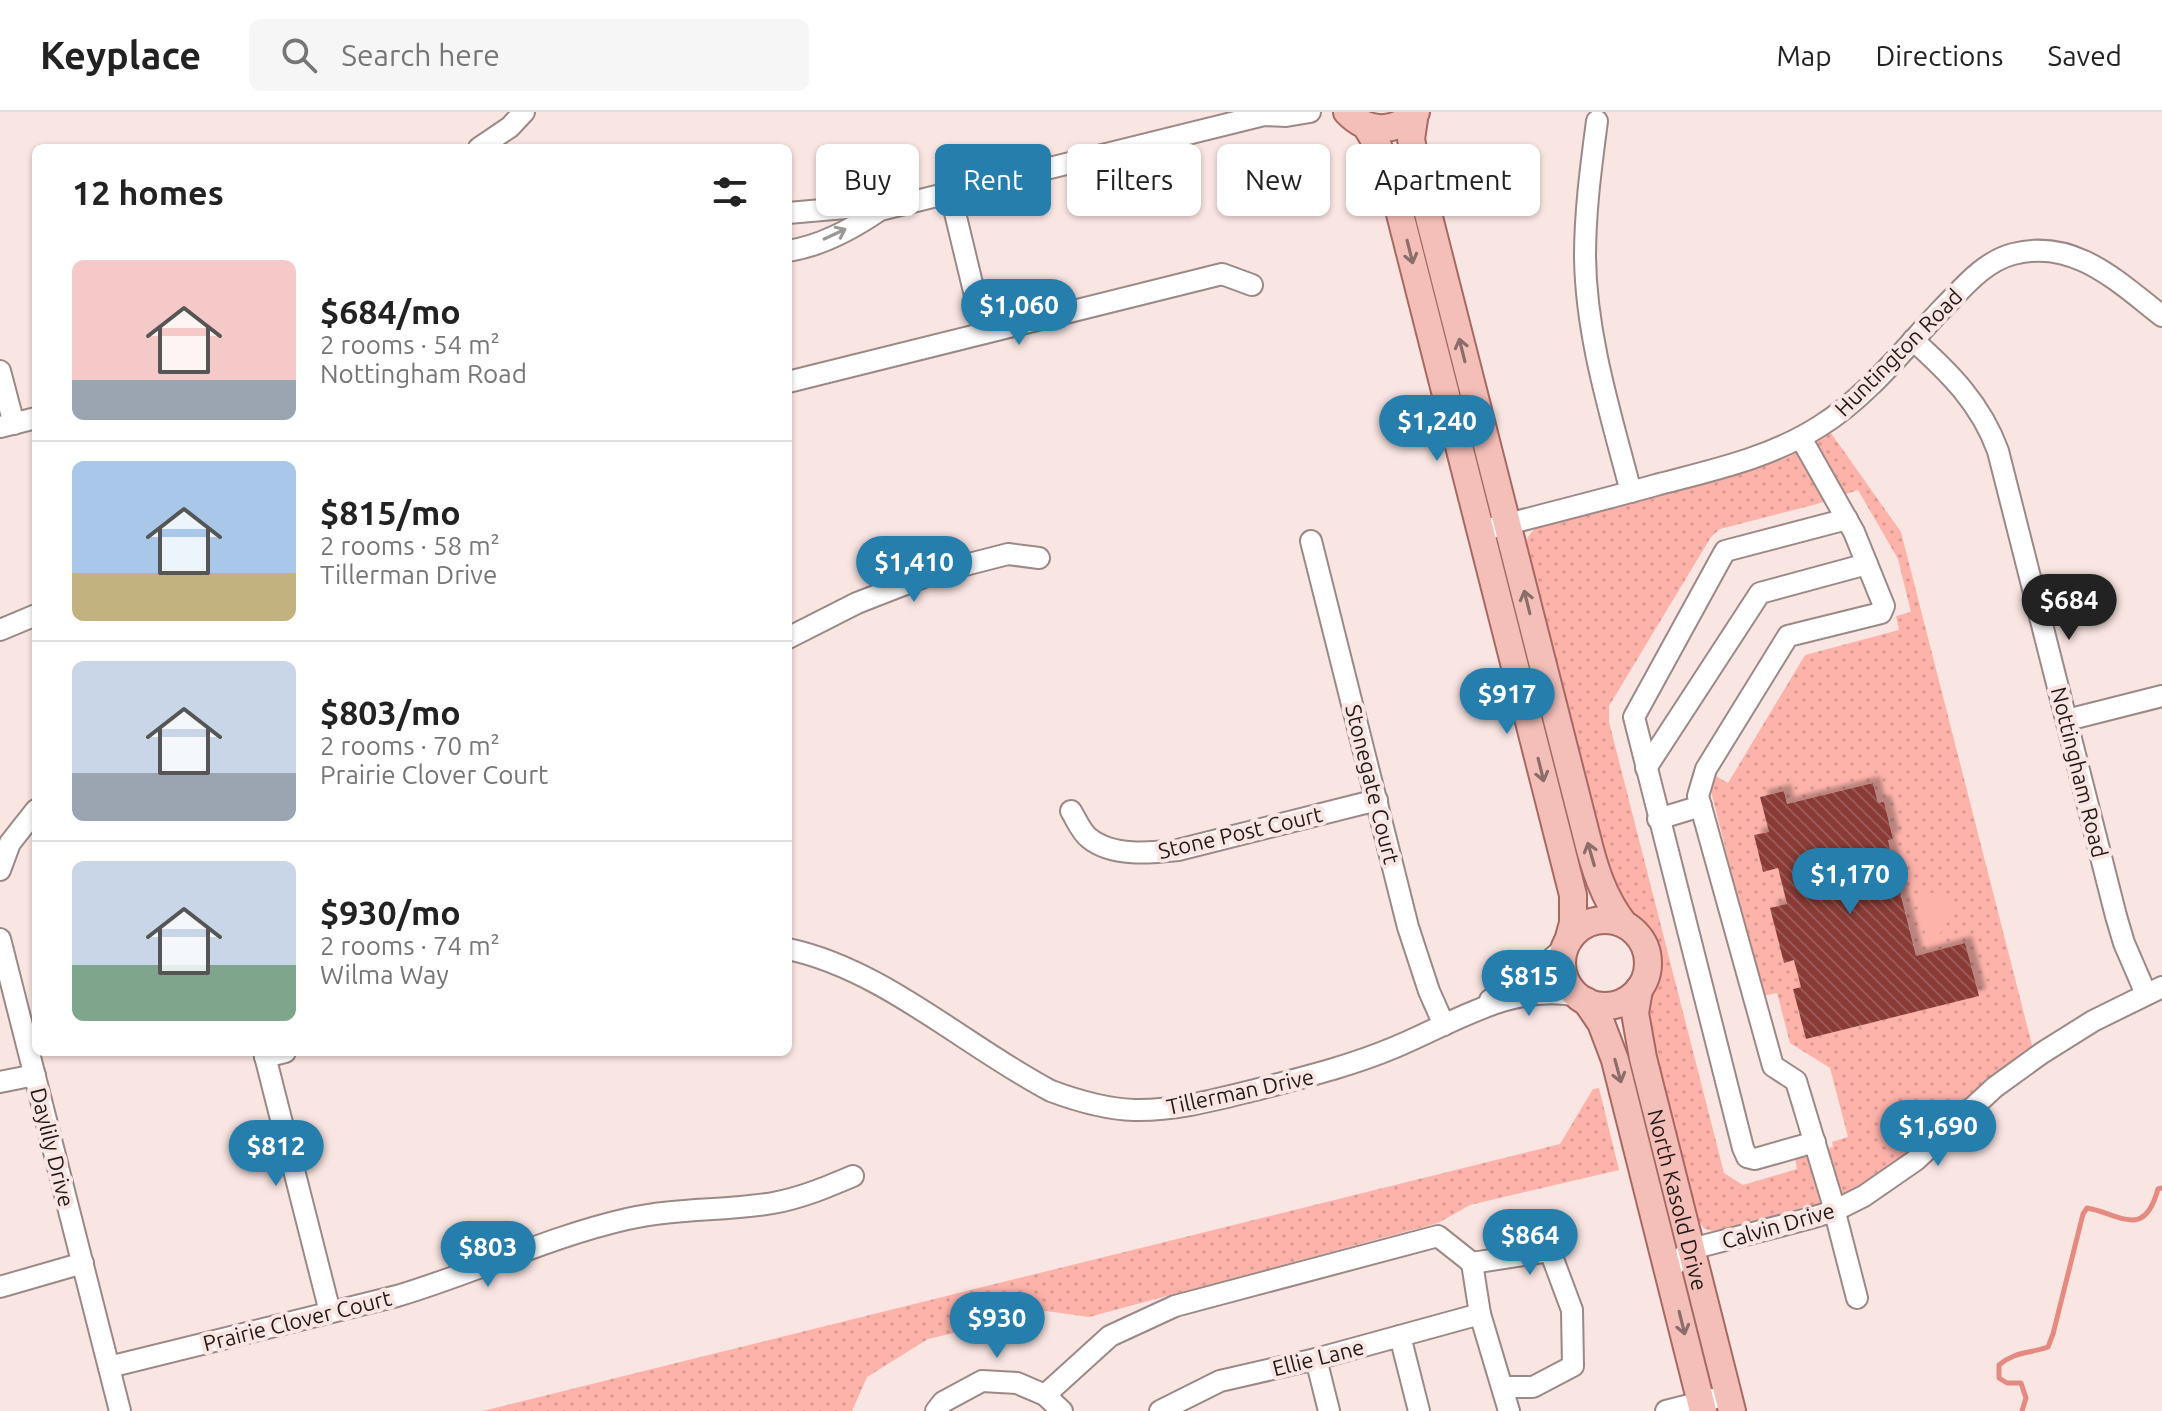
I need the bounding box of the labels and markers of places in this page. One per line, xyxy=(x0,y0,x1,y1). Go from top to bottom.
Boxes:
pin: $1,060 xyxy=(954,279,1084,347)
pin: $1,240 xyxy=(1372,395,1502,463)
pin: $1,410 xyxy=(849,536,979,604)
pin: $684 xyxy=(2022,574,2116,642)
pin: $917 xyxy=(1460,668,1554,736)
pin: $1,170 xyxy=(1785,848,1915,916)
pin: $815 xyxy=(1482,950,1576,1018)
pin: $1,690 xyxy=(1873,1100,2003,1168)
pin: $812 xyxy=(229,1120,323,1188)
pin: $864 xyxy=(1483,1209,1577,1277)
pin: $803 xyxy=(441,1221,535,1289)
pin: $930 xyxy=(950,1292,1044,1360)

